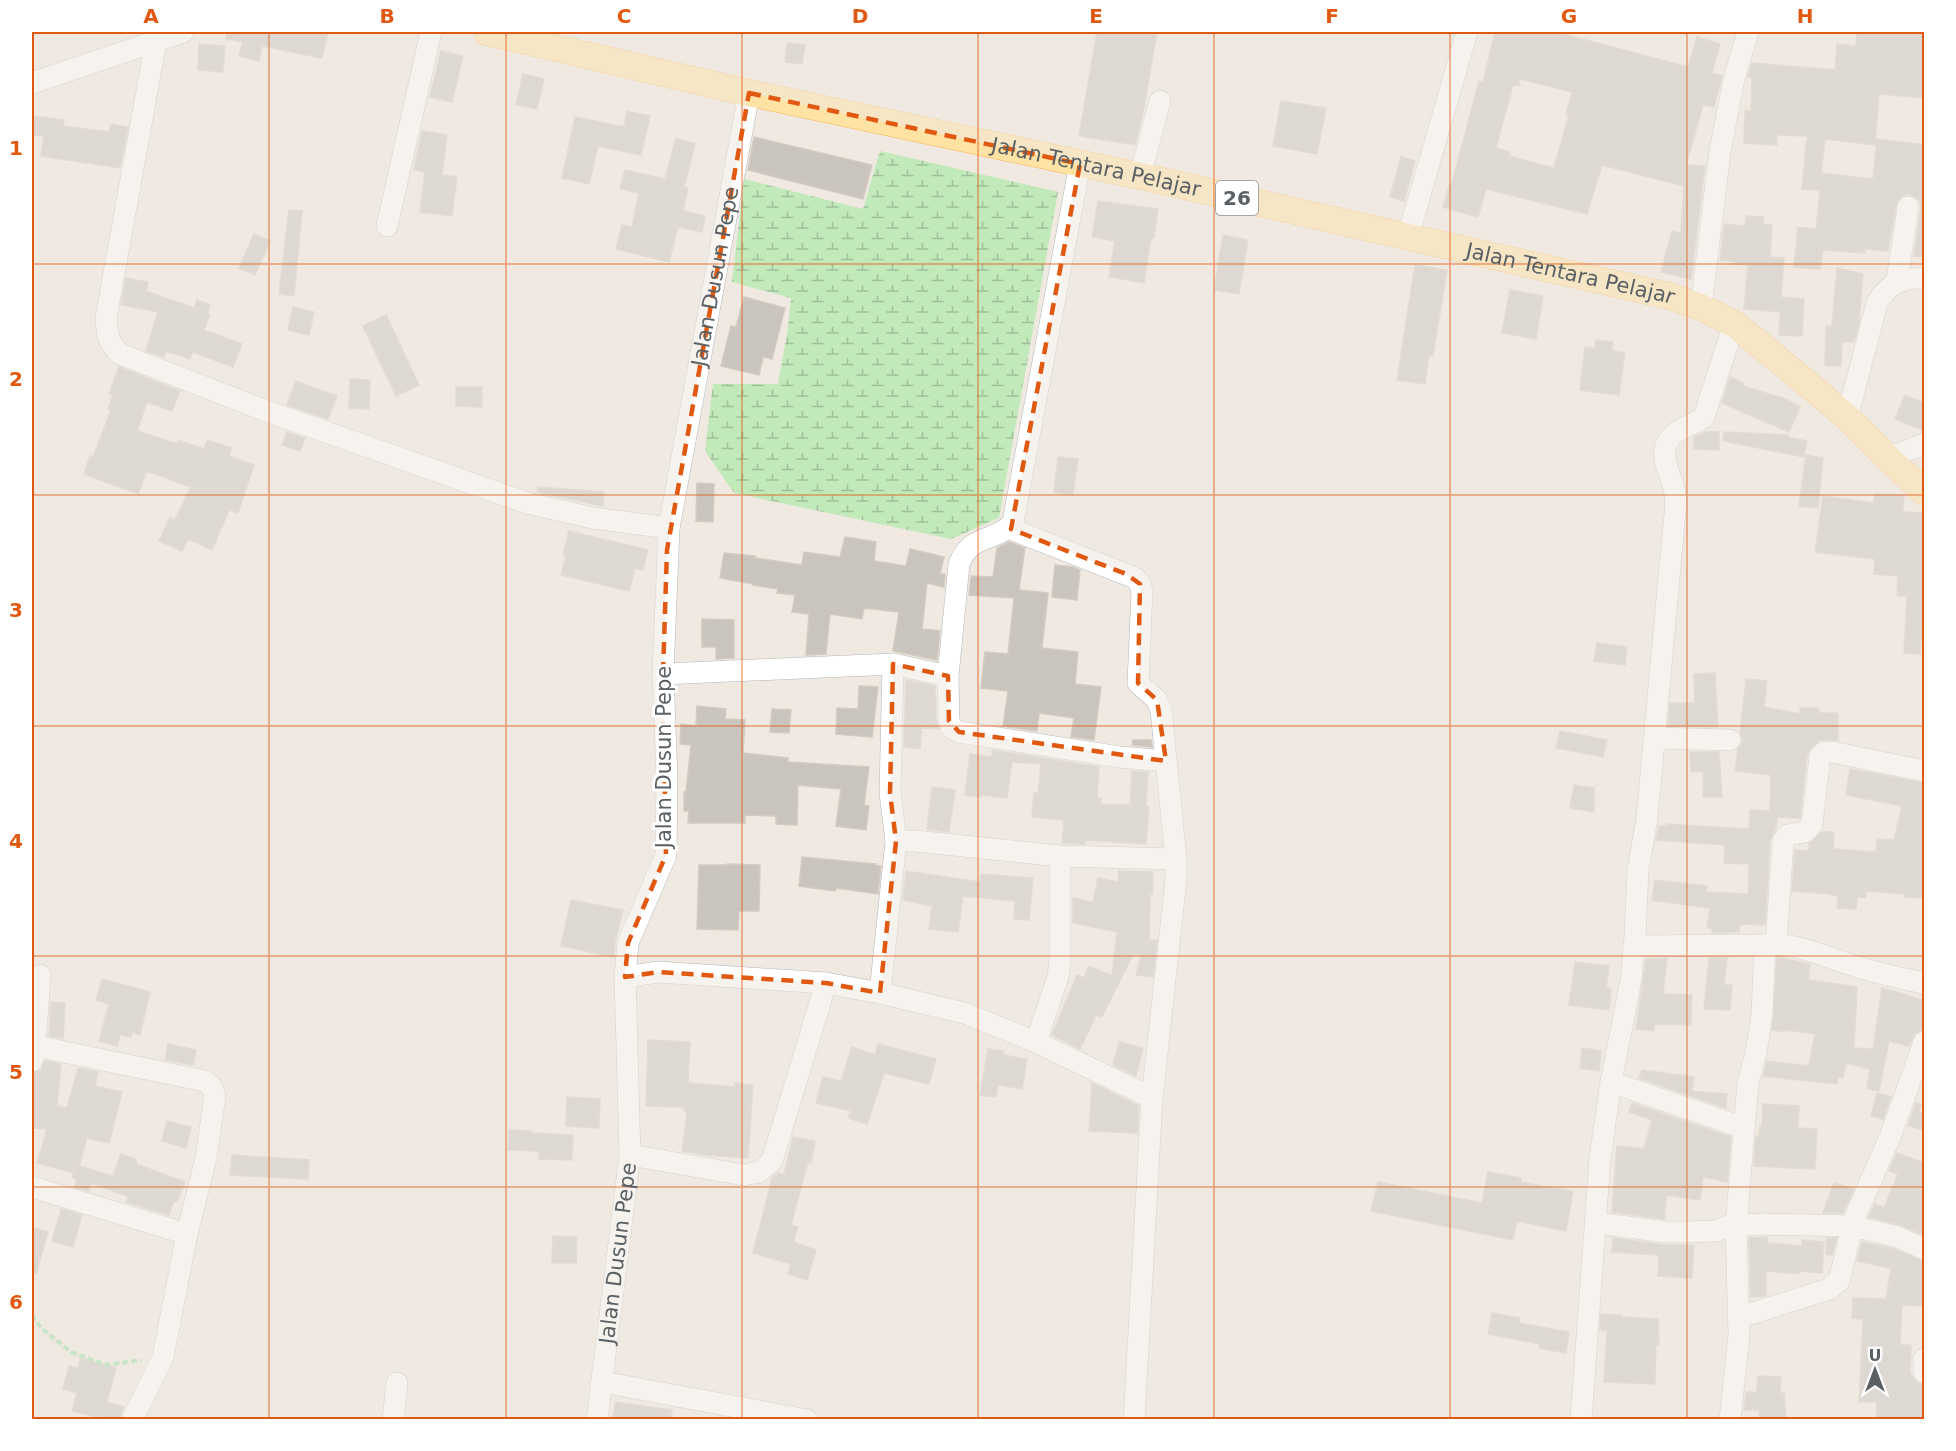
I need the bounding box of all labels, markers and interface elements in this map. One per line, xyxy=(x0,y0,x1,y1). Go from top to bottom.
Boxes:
text: A xyxy=(143,4,159,28)
text: B xyxy=(379,4,395,28)
text: C xyxy=(617,4,631,28)
text: D xyxy=(852,4,868,28)
text: E xyxy=(1089,4,1103,28)
text: F xyxy=(1325,4,1339,28)
text: G xyxy=(1561,4,1577,28)
text: H xyxy=(1797,4,1813,28)
street label: Jalan Tentara Pelajar xyxy=(987,132,1204,202)
text: 1 xyxy=(9,136,23,160)
road number: 26 xyxy=(1216,181,1258,215)
street label: Jalan Dusun Pepe xyxy=(687,185,744,370)
street label: Jalan Tentara Pelajar xyxy=(1462,238,1679,309)
text: 2 xyxy=(9,367,23,391)
text: 3 xyxy=(9,598,23,622)
street label: Jalan Dusun Pepe xyxy=(652,666,676,850)
text: 4 xyxy=(9,829,23,853)
text: 5 xyxy=(9,1060,23,1084)
street label: Jalan Dusun Pepe xyxy=(594,1161,641,1347)
text: 6 xyxy=(9,1290,23,1314)
north arrow xyxy=(1845,1340,1905,1400)
text: U xyxy=(1869,1346,1882,1365)

